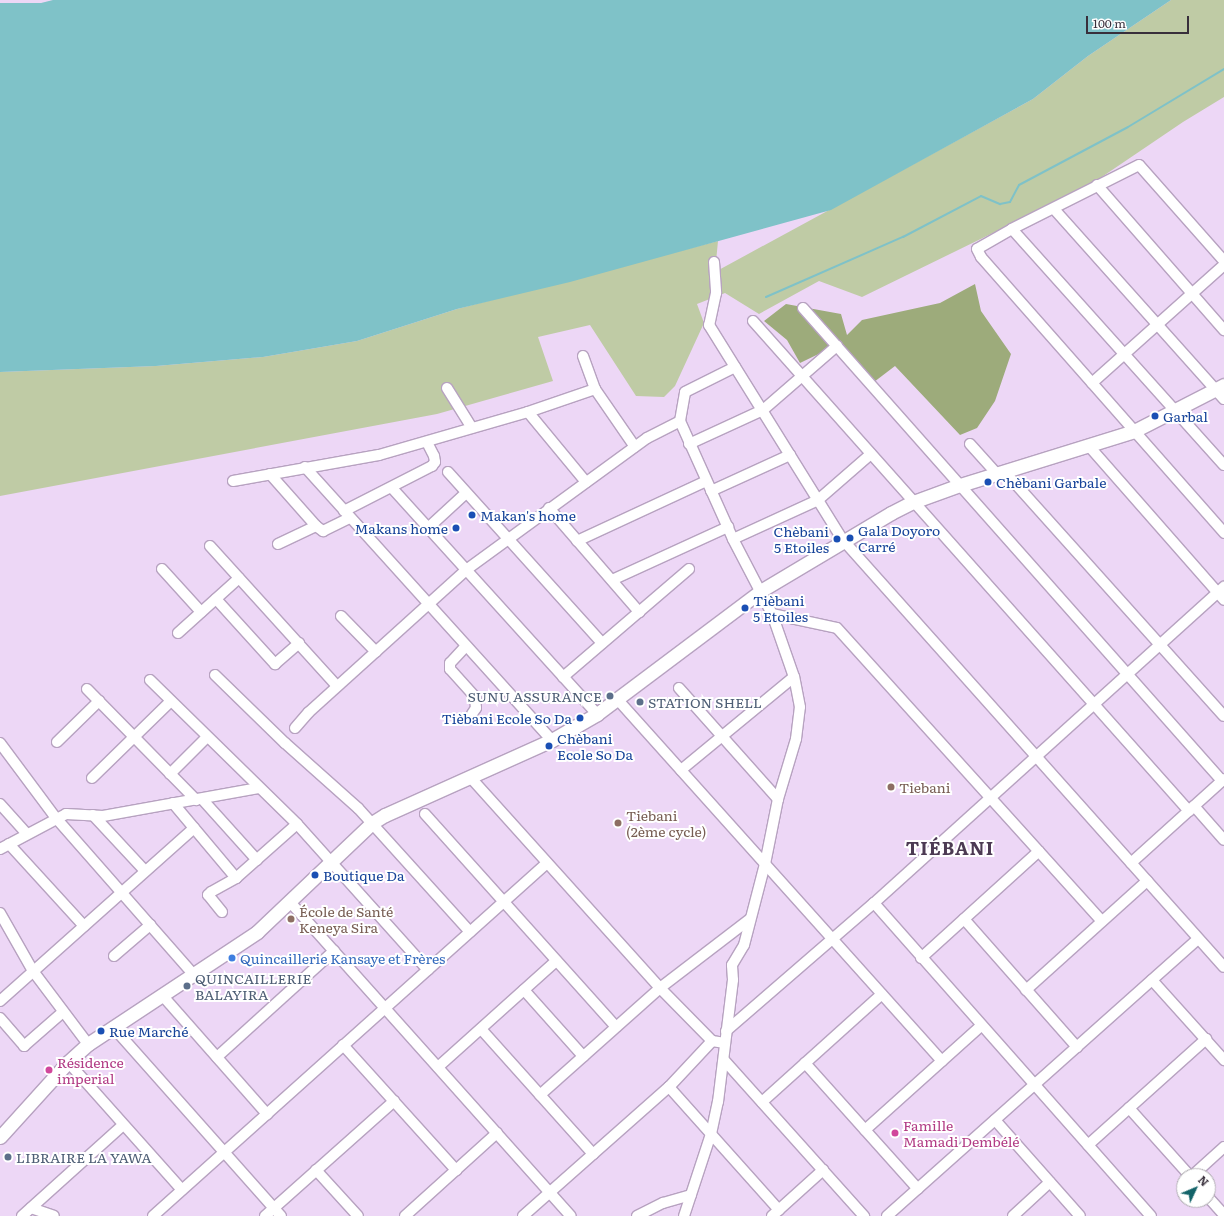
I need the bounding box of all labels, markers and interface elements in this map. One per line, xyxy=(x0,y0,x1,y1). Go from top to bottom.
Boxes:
scale bar xyxy=(1088,8,1191,34)
text: 100 m xyxy=(1093,14,1126,32)
place label: Garbal xyxy=(1163,408,1208,424)
marker: Garbal xyxy=(1150,411,1160,421)
place label: Chèbani Garbale xyxy=(996,474,1106,490)
marker: Chèbani Garbale xyxy=(983,477,993,487)
place label: Makan's home xyxy=(480,507,576,523)
marker: Makan's home xyxy=(467,510,477,520)
place label: Makans home xyxy=(354,520,448,536)
place label: Gala Doyoro Carré xyxy=(858,522,940,554)
marker: Makans home xyxy=(451,523,461,533)
place label: Chèbani 5 Etoiles xyxy=(773,523,829,556)
marker: Gala Doyoro Carré xyxy=(845,533,855,543)
marker: Chèbani 5 Etoiles xyxy=(832,534,842,544)
place label: Tièbani 5 Etoiles xyxy=(753,592,808,624)
marker: Tièbani 5 Etoiles xyxy=(740,603,750,613)
place label: SUNU ASSURANCE xyxy=(467,688,602,704)
marker: SUNU ASSURANCE xyxy=(605,691,615,701)
place label: STATION SHELL xyxy=(648,694,762,710)
marker: STATION SHELL xyxy=(635,697,645,707)
place label: Tièbani Ecole So Da xyxy=(442,710,572,726)
marker: Tièbani Ecole So Da xyxy=(575,713,585,723)
place label: Chèbani Ecole So Da xyxy=(557,730,633,762)
marker: Chèbani Ecole So Da xyxy=(544,741,554,751)
place label: Tiebani xyxy=(899,779,951,795)
marker: Tiebani xyxy=(886,782,896,792)
place label: Tiebani (2ème cycle) xyxy=(626,807,706,840)
marker: Tiebani (2ème cycle) xyxy=(613,818,623,828)
district label: TIÉBANI xyxy=(906,837,994,859)
place label: Boutique Da xyxy=(323,867,405,883)
marker: Boutique Da xyxy=(310,870,320,880)
place label: École de Santé Keneya Sira xyxy=(299,903,393,936)
marker: École de Santé Keneya Sira xyxy=(286,914,296,924)
place label: Quincaillerie Kansaye et Frères xyxy=(240,950,445,966)
marker: Quincaillerie Kansaye et Frères xyxy=(227,953,237,963)
place label: QUINCAILLERIE BALAYIRA xyxy=(195,970,311,1002)
marker: QUINCAILLERIE BALAYIRA xyxy=(182,981,192,991)
place label: Rue Marché xyxy=(109,1023,188,1039)
marker: Rue Marché xyxy=(96,1026,106,1036)
place label: Résidence imperial xyxy=(57,1054,124,1086)
marker: Résidence imperial xyxy=(44,1065,54,1075)
place label: Famille Mamadi Dembélé xyxy=(903,1117,1020,1150)
marker: Famille Mamadi Dembélé xyxy=(890,1128,900,1138)
place label: LIBRAIRE LA YAWA xyxy=(16,1149,151,1165)
marker: LIBRAIRE LA YAWA xyxy=(3,1152,13,1162)
north arrow xyxy=(1176,1168,1216,1208)
text: N xyxy=(1195,1171,1213,1189)

